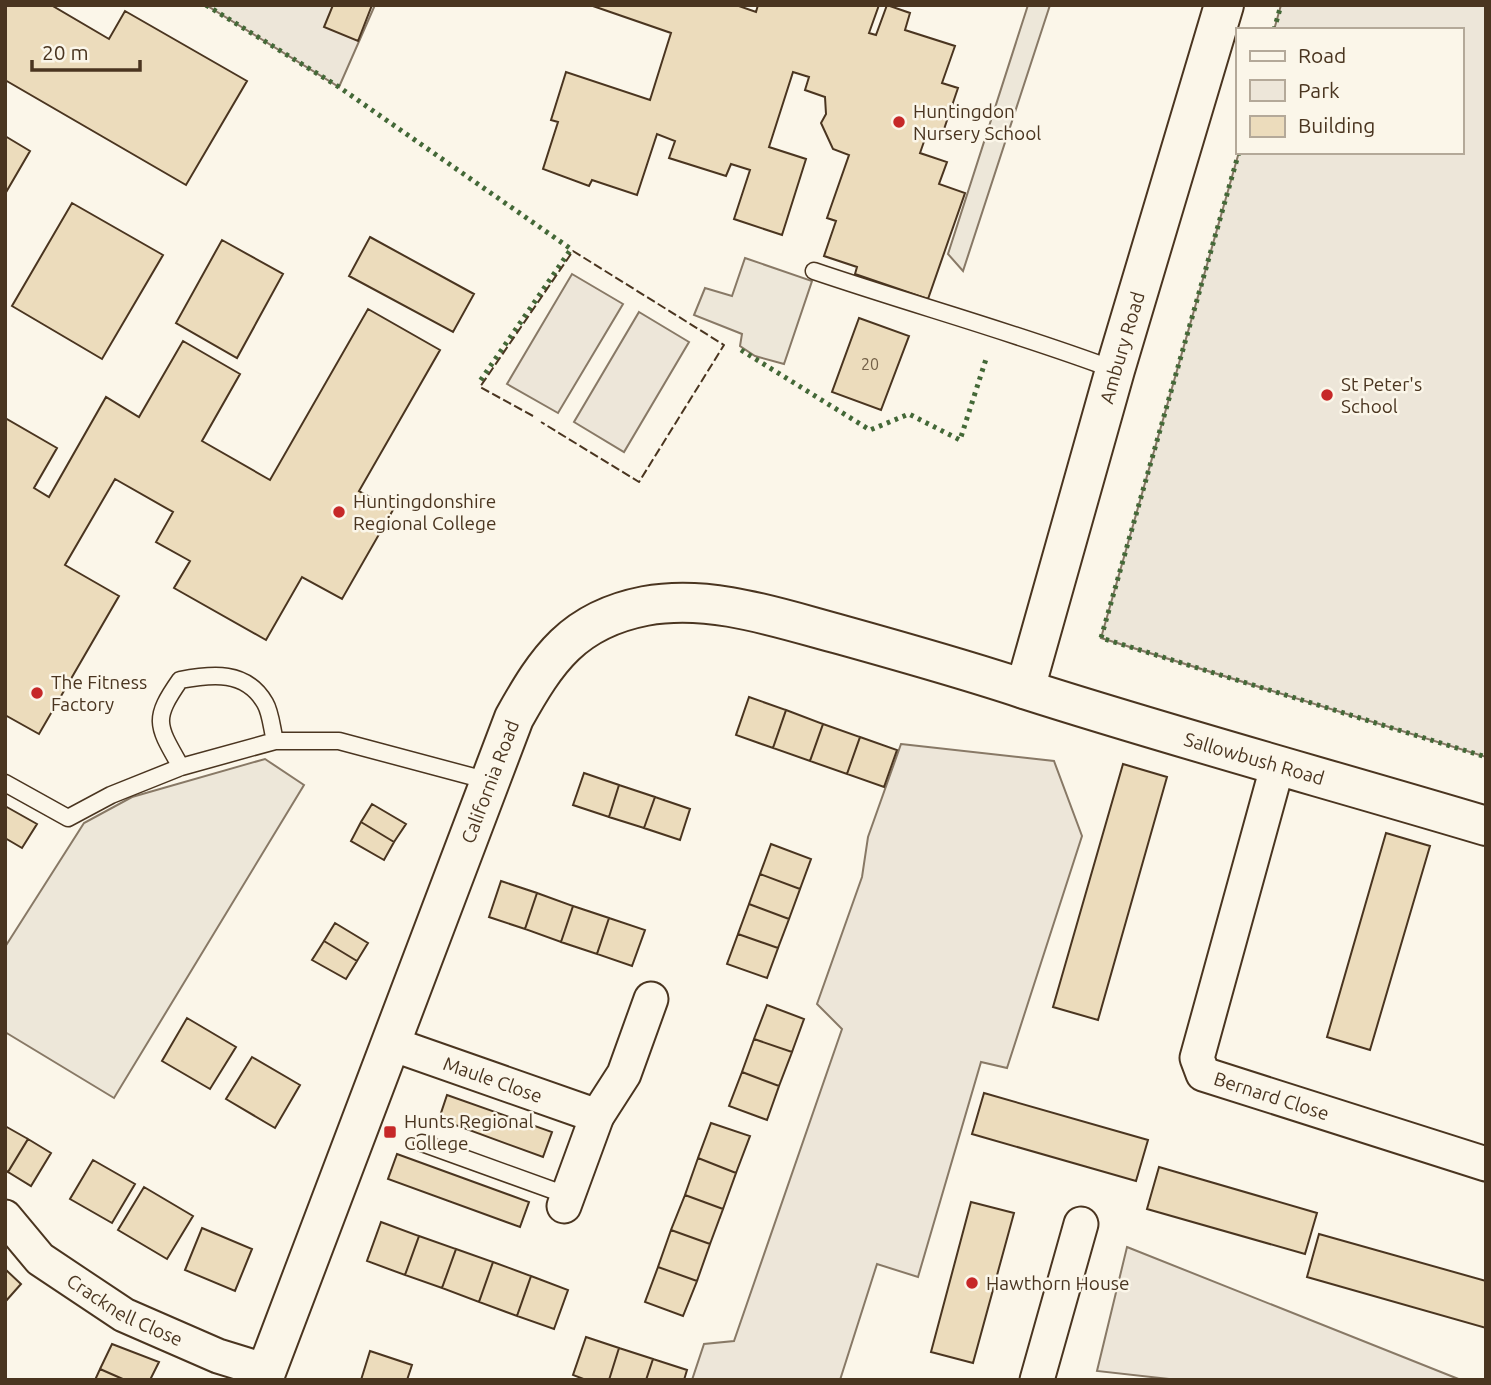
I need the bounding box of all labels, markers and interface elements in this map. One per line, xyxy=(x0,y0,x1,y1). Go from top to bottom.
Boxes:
scale bar xyxy=(32,28,140,72)
legend xyxy=(1236,28,1463,154)
text: 20 m xyxy=(42,40,89,64)
text: Road xyxy=(1298,43,1346,67)
text: Park xyxy=(1298,78,1340,102)
place label: Huntingdon Nursery School xyxy=(913,100,1041,144)
text: Building xyxy=(1298,113,1375,137)
marker: Huntingdon Nursery School xyxy=(891,114,907,130)
street label: Ambury Road xyxy=(1095,289,1149,406)
house number: 20 xyxy=(861,355,879,373)
place label: St Peter's School xyxy=(1341,373,1422,417)
marker: St Peter's School xyxy=(1319,387,1335,403)
place label: Huntingdonshire Regional College xyxy=(353,490,497,534)
marker: Huntingdonshire Regional College xyxy=(331,504,347,520)
place label: The Fitness Factory xyxy=(51,671,147,715)
marker: The Fitness Factory xyxy=(29,685,45,701)
street label: California Road xyxy=(457,717,523,846)
street label: Sallowbush Road xyxy=(1182,728,1327,789)
street label: Maule Close xyxy=(440,1052,545,1107)
street label: Bernard Close xyxy=(1211,1067,1332,1124)
place label: Hunts Regional College xyxy=(404,1110,534,1154)
marker: Hunts Regional College xyxy=(382,1124,398,1140)
street label: Cracknell Close xyxy=(63,1269,186,1350)
place label: Hawthorn House xyxy=(986,1272,1130,1294)
marker: Hawthorn House xyxy=(964,1275,980,1291)

